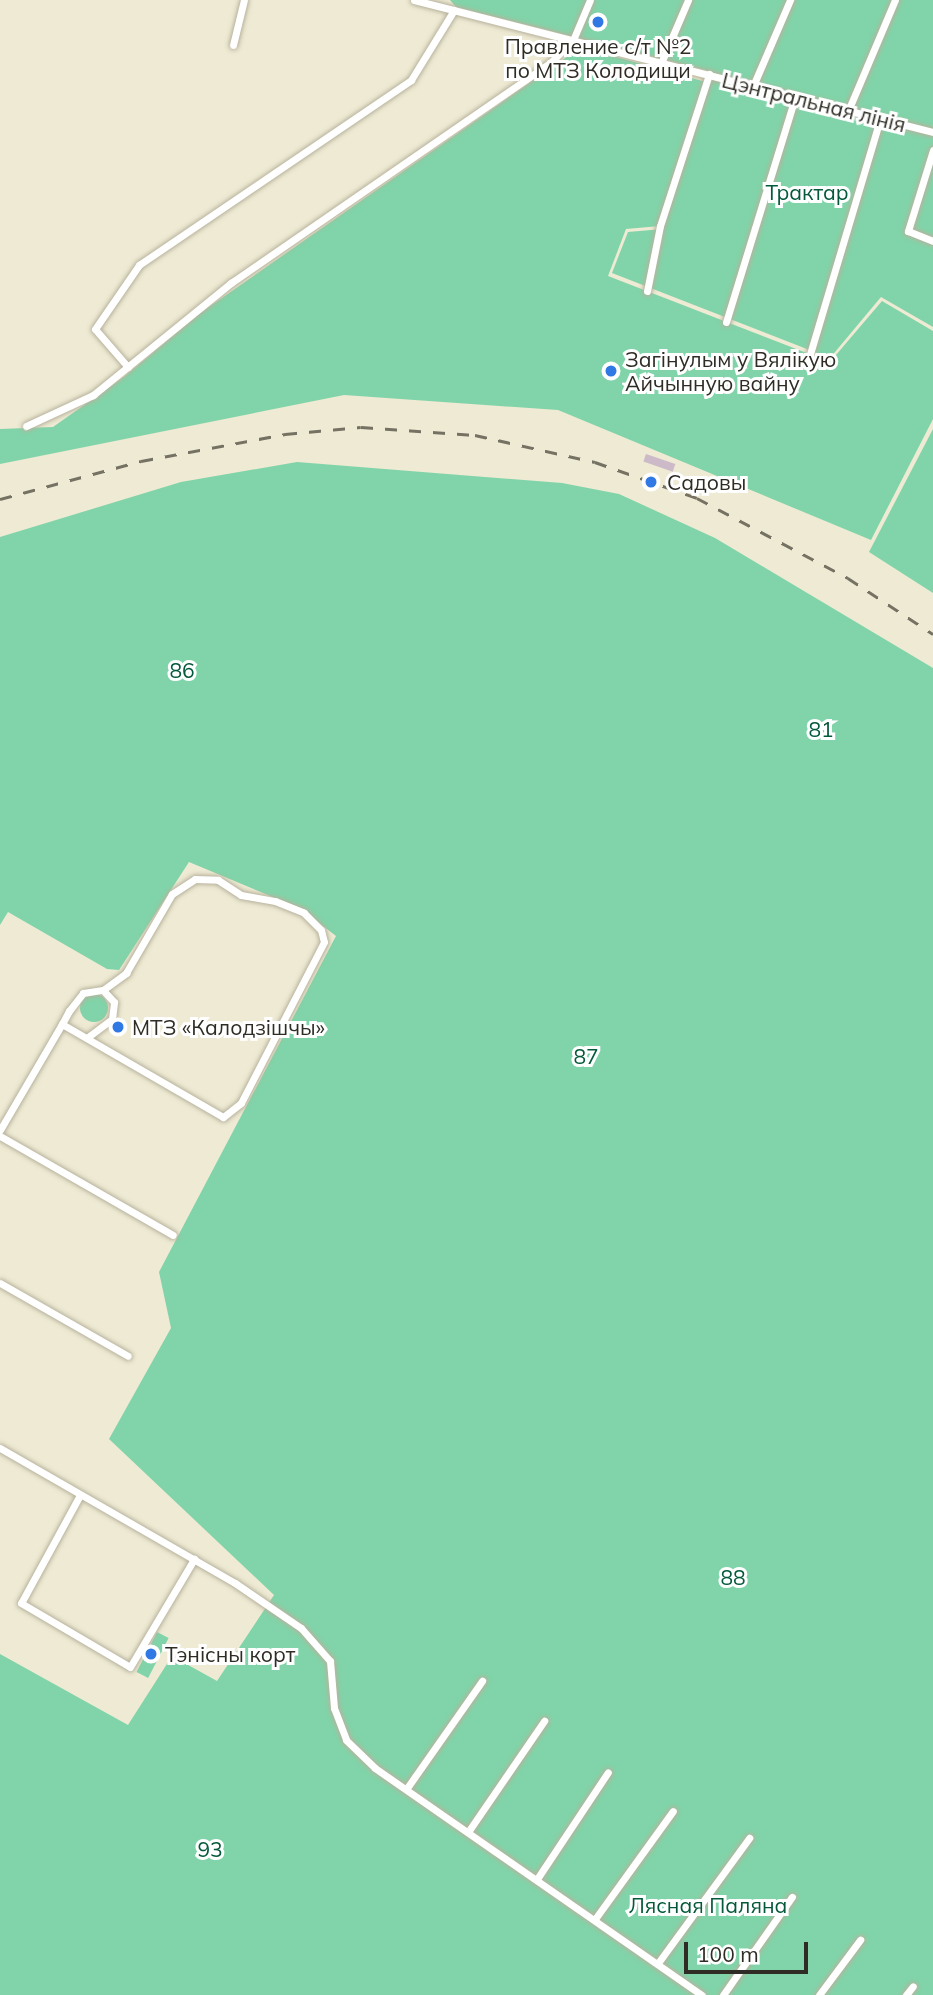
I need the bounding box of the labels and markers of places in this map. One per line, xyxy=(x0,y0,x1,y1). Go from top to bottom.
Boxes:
marker: Правление с/т №2 по МТЗ Колодищи xyxy=(590,14,606,30)
place label: Правление с/т №2 по МТЗ Колодищи xyxy=(505,33,691,83)
place label: Загінулым у Вялікую Айчынную вайну xyxy=(625,346,836,396)
marker: Загінулым у Вялікую Айчынную вайну xyxy=(603,363,619,379)
place label: Садовы xyxy=(667,469,746,495)
marker: Садовы xyxy=(641,472,661,492)
place label: МТЗ «Калодзішчы» xyxy=(132,1014,325,1040)
marker: МТЗ «Калодзішчы» xyxy=(110,1019,126,1035)
place label: Тэнісны корт xyxy=(165,1641,295,1667)
marker: Тэнісны корт xyxy=(143,1646,159,1662)

